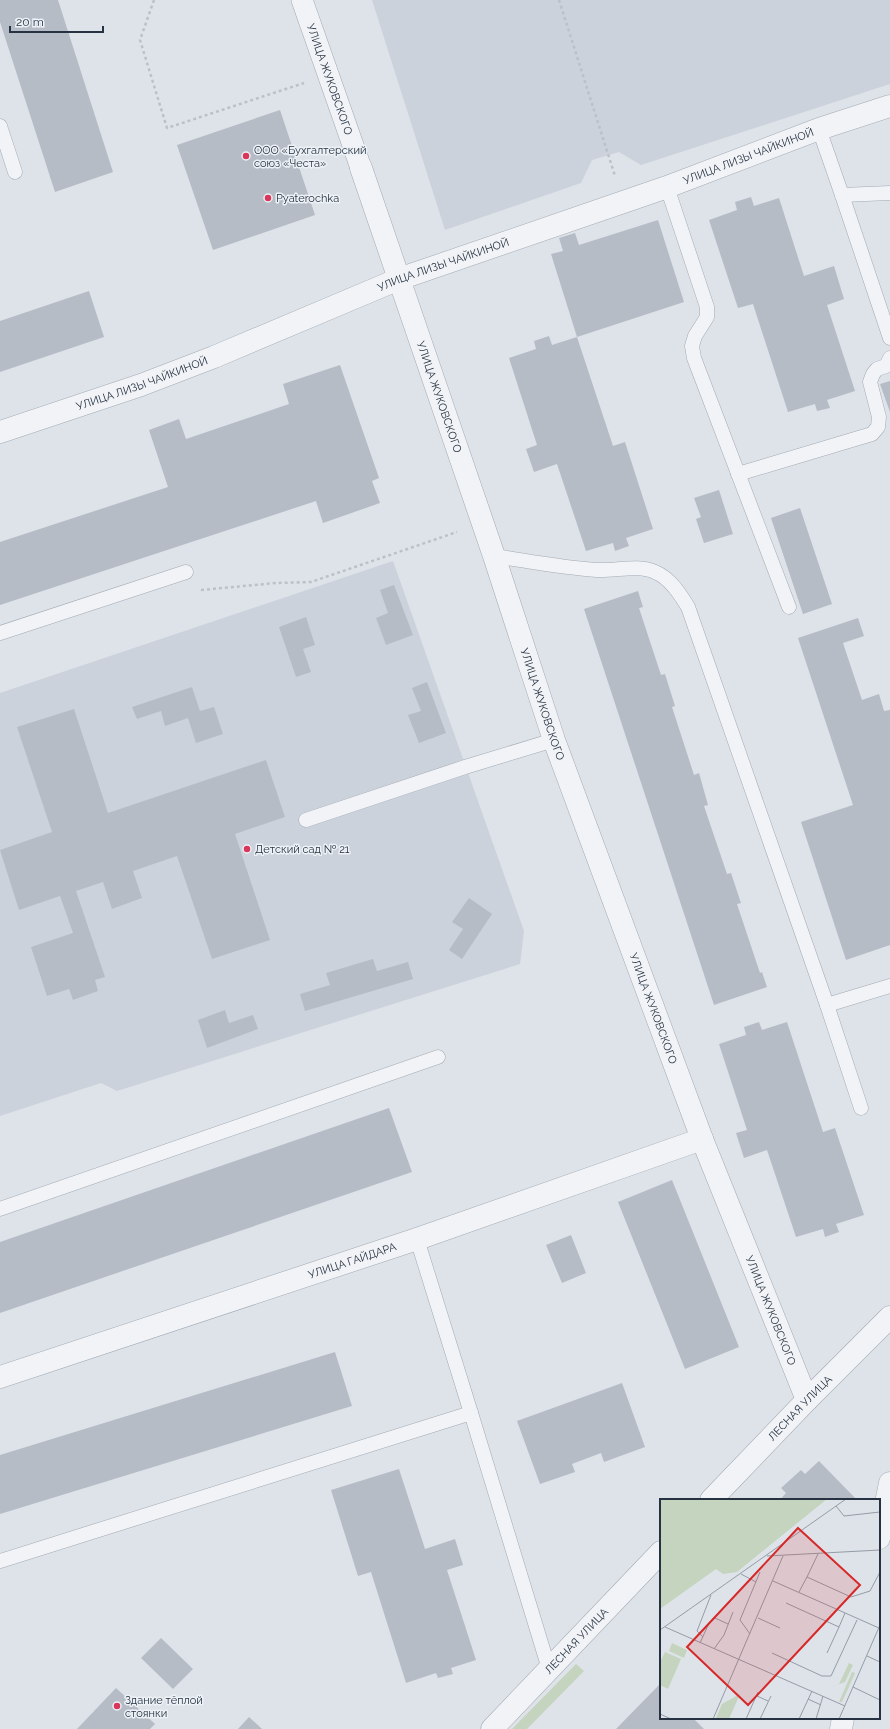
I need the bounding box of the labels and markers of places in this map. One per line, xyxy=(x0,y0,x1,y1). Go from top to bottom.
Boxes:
place label: ООО «Бухгалтерский союз «Честа» xyxy=(254,144,367,170)
marker: ООО «Бухгалтерский союз «Честа» xyxy=(241,151,251,161)
place label: Pyaterochka xyxy=(276,192,339,205)
marker: Pyaterochka xyxy=(263,193,273,203)
place label: Детский сад № 21 xyxy=(255,843,350,856)
marker: Детский сад № 21 xyxy=(242,844,252,854)
place label: Здание тёплой стоянки xyxy=(125,1694,203,1720)
marker: Здание тёплой стоянки xyxy=(112,1701,122,1711)

